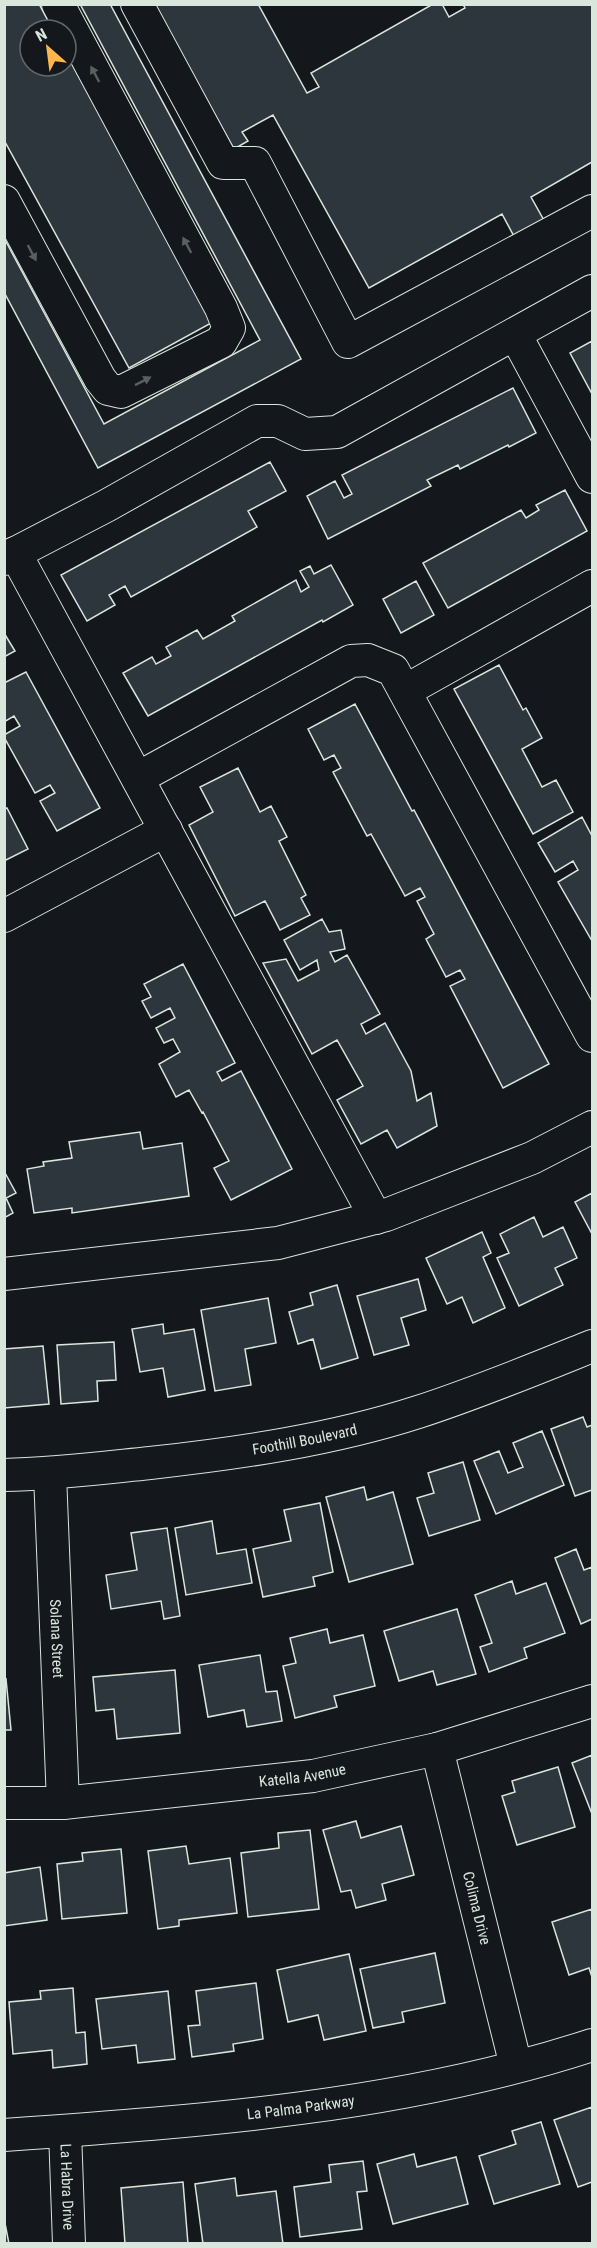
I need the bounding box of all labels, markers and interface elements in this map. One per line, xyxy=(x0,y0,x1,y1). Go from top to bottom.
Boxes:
north arrow xyxy=(18,18,78,78)
text: N xyxy=(32,25,50,46)
one-way arrow xyxy=(90,65,100,82)
one-way arrow xyxy=(182,237,192,254)
one-way arrow xyxy=(27,244,37,261)
one-way arrow xyxy=(135,376,152,386)
street label: Foothill Boulevard xyxy=(251,1420,359,1459)
street label: Solana Street xyxy=(46,1599,67,1679)
street label: Katella Avenue xyxy=(258,1760,348,1791)
street label: Colima Drive xyxy=(459,1870,494,1947)
street label: La Palma Parkway xyxy=(246,2091,356,2124)
street label: La Habra Drive xyxy=(56,2143,78,2231)

